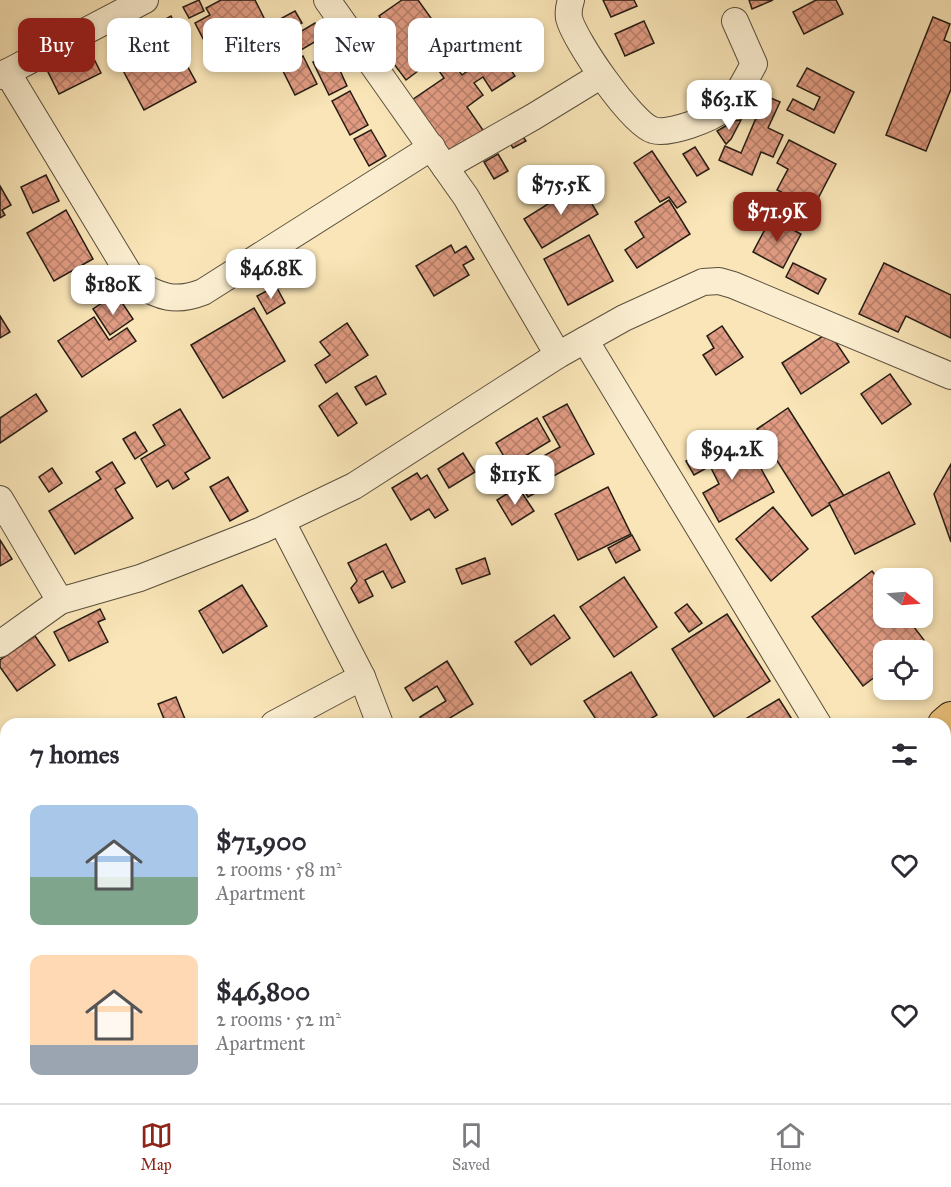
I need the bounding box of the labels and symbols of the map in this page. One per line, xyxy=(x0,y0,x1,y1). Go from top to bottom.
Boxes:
pin: $63.1K xyxy=(680,80,778,131)
pin: $75.5K xyxy=(512,165,610,216)
pin: $71.9K xyxy=(728,192,826,243)
pin: $46.8K xyxy=(222,249,320,300)
pin: $180K xyxy=(71,265,155,316)
pin: $94.2K xyxy=(683,430,781,481)
pin: $115K xyxy=(473,455,557,506)
north arrow xyxy=(873,568,933,628)

